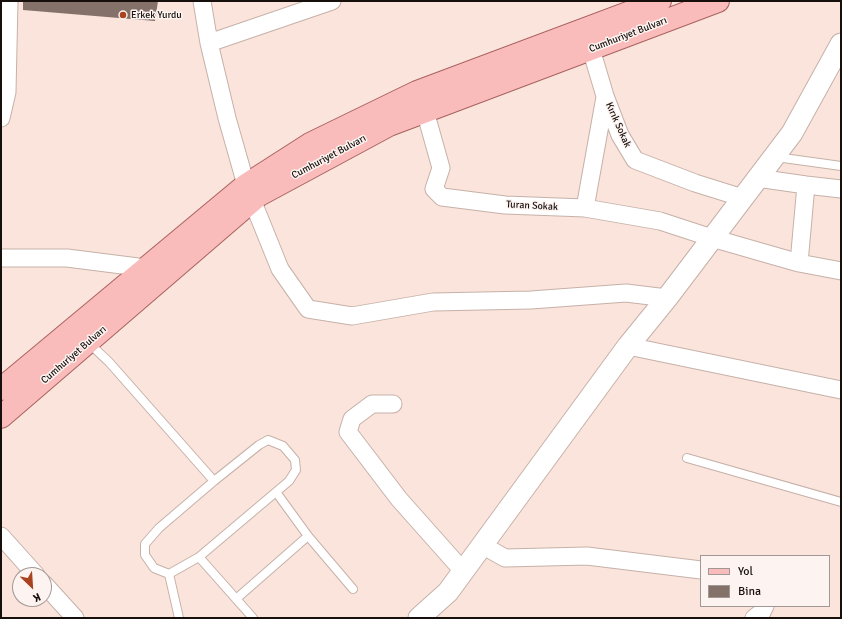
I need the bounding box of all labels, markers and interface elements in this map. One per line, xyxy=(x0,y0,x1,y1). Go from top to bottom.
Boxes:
place label: Erkek Yurdu xyxy=(131,9,182,21)
marker: Erkek Yurdu xyxy=(118,10,128,20)
street label: Cumhuriyet Bulvarı xyxy=(587,15,669,55)
street label: Kırık Sokak xyxy=(603,100,633,150)
street label: Cumhuriyet Bulvarı xyxy=(290,132,368,182)
street label: Turan Sokak xyxy=(506,199,558,213)
street label: Cumhuriyet Bulvarı xyxy=(39,323,109,387)
legend xyxy=(700,555,830,607)
text: Yol xyxy=(738,564,753,579)
north arrow xyxy=(12,567,52,607)
text: Bina xyxy=(738,584,761,599)
text: K xyxy=(31,590,43,605)

